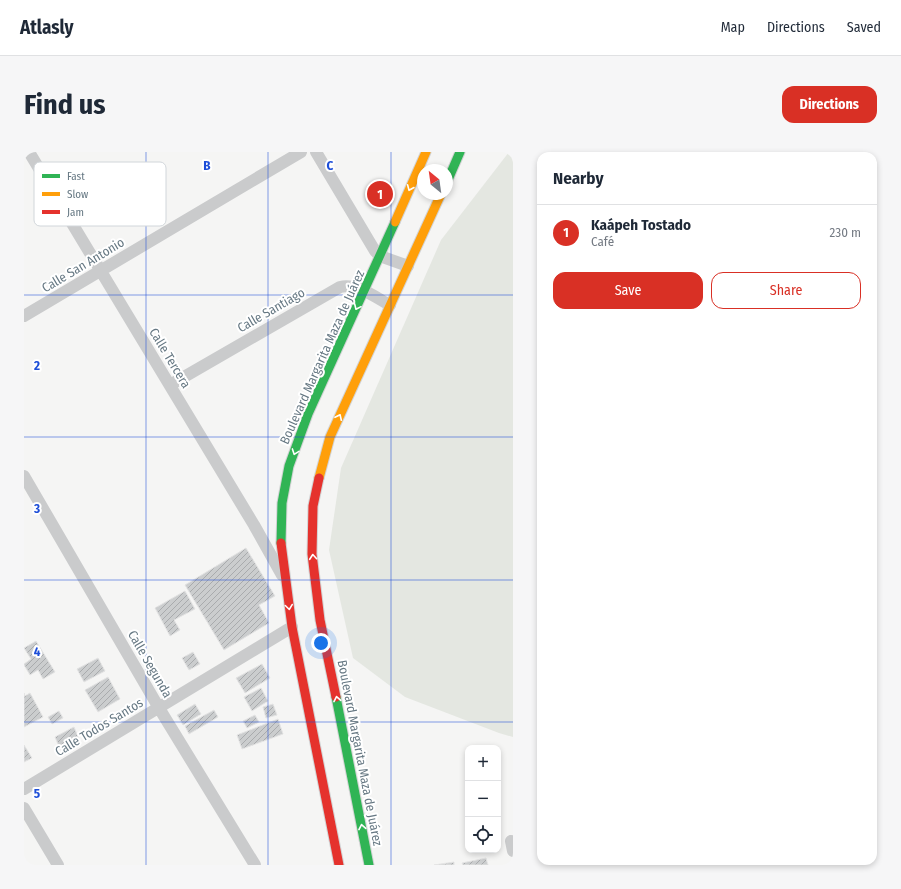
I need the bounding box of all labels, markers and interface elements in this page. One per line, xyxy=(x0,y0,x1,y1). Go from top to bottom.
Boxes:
text: Atlasly xyxy=(20,16,74,39)
text: Map xyxy=(721,19,745,36)
text: Directions xyxy=(767,19,825,36)
text: Saved xyxy=(847,19,881,36)
button: Directions xyxy=(782,86,877,123)
text: Find us xyxy=(24,88,106,121)
text: B xyxy=(203,158,211,173)
text: C xyxy=(327,158,334,173)
legend xyxy=(34,162,166,226)
north arrow xyxy=(417,164,453,200)
text: Nearby xyxy=(553,168,604,189)
text: Fast xyxy=(67,170,85,183)
pin: 1 xyxy=(367,179,393,209)
one-way arrow xyxy=(407,183,415,191)
text: Slow xyxy=(67,188,88,201)
text: Jam xyxy=(67,206,84,219)
text: Kaápeh Tostado xyxy=(591,216,691,234)
text: 1 xyxy=(563,225,569,240)
text: 230 m xyxy=(830,225,861,240)
street label: Calle San Antonio xyxy=(39,234,127,295)
text: Café xyxy=(591,234,614,249)
street label: Boulevard Margarita Maza de Juárez xyxy=(277,268,367,446)
button: Save xyxy=(553,272,703,309)
button: Share xyxy=(711,272,861,309)
street label: Calle Santiago xyxy=(235,285,307,335)
one-way arrow xyxy=(354,302,362,310)
street label: Calle Tercera xyxy=(146,325,194,391)
text: 2 xyxy=(33,358,40,373)
one-way arrow xyxy=(334,414,342,422)
one-way arrow xyxy=(291,448,299,455)
text: 3 xyxy=(33,501,40,516)
one-way arrow xyxy=(308,554,317,560)
one-way arrow xyxy=(284,604,293,611)
street label: Calle Segunda xyxy=(125,628,175,700)
your location xyxy=(311,633,331,653)
text: 4 xyxy=(34,644,41,659)
street label: Boulevard Margarita Maza de Juárez xyxy=(335,659,385,847)
street label: Calle Todos Santos xyxy=(52,695,146,759)
one-way arrow xyxy=(333,696,341,702)
map controls xyxy=(465,745,501,853)
button: + xyxy=(465,745,501,781)
button: − xyxy=(465,781,501,817)
text: 5 xyxy=(34,786,40,801)
button: locate xyxy=(465,817,501,853)
one-way arrow xyxy=(358,824,367,830)

